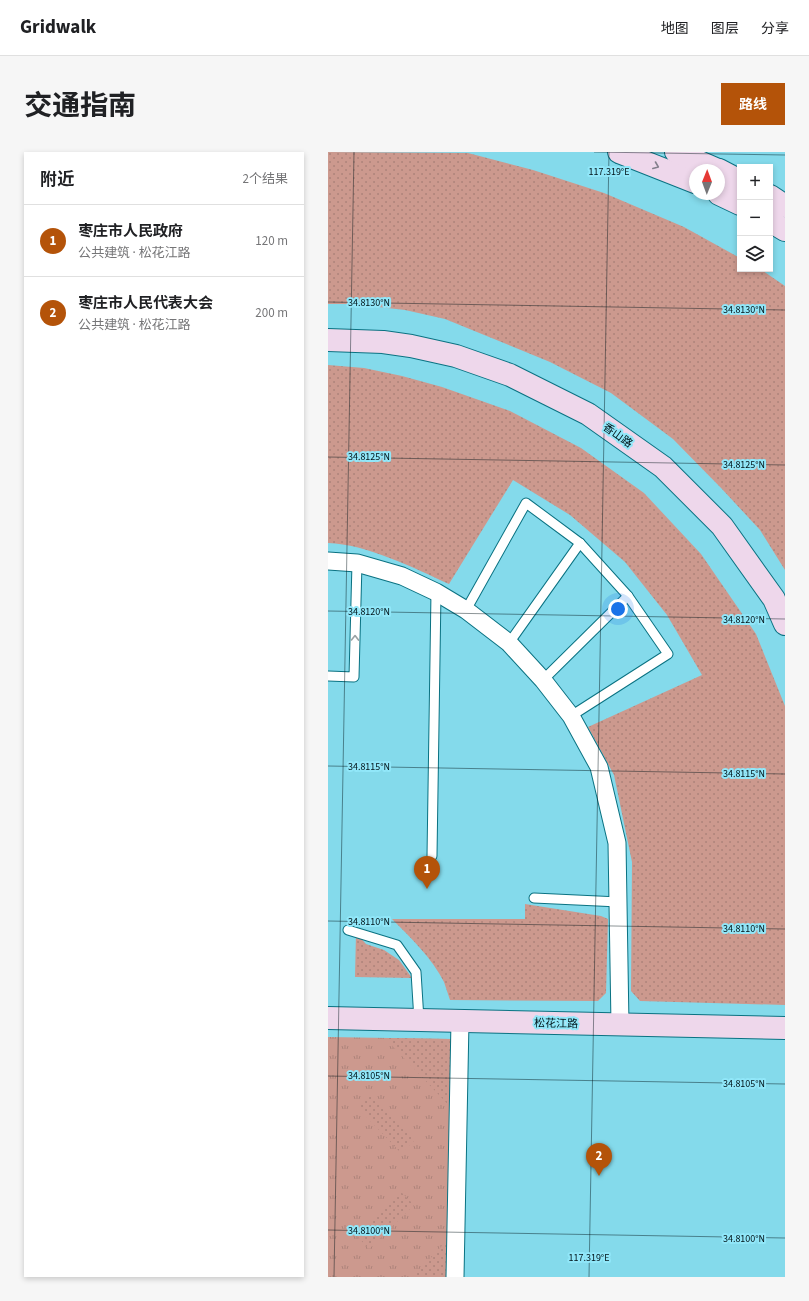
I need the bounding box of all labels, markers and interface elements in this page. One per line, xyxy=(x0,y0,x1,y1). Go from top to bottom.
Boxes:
text: Gridwalk xyxy=(20,14,96,41)
text: 地图 xyxy=(661,19,689,39)
text: 图层 xyxy=(711,19,739,39)
text: 分享 xyxy=(761,19,789,39)
button: 路线 xyxy=(721,83,785,125)
text: 交通指南 xyxy=(24,86,136,126)
one-way arrow xyxy=(652,162,659,170)
north arrow xyxy=(689,164,725,200)
map controls xyxy=(737,164,773,272)
button: + xyxy=(737,164,773,200)
text: 117.319°E xyxy=(589,165,629,179)
text: 附近 xyxy=(40,168,74,192)
text: 2个结果 xyxy=(243,170,288,188)
button: − xyxy=(737,200,773,236)
text: 枣庄市人民政府 xyxy=(78,221,183,242)
text: 1 xyxy=(50,232,56,250)
text: 120 m xyxy=(255,232,288,250)
button: layers xyxy=(737,236,773,272)
text: 公共建筑 · 松花江路 xyxy=(78,244,190,262)
text: 枣庄市人民代表大会 xyxy=(78,293,213,314)
text: 34.8130°N xyxy=(348,296,390,310)
text: 34.8130°N xyxy=(723,303,765,317)
text: 2 xyxy=(50,304,56,322)
text: 200 m xyxy=(255,304,288,322)
text: 公共建筑 · 松花江路 xyxy=(78,316,190,334)
street label: 香山路 xyxy=(600,420,636,451)
text: 34.8125°N xyxy=(348,450,390,464)
text: 34.8125°N xyxy=(723,458,765,472)
your location xyxy=(608,599,628,619)
text: 34.8120°N xyxy=(348,605,390,619)
text: 34.8120°N xyxy=(723,613,765,627)
one-way arrow xyxy=(351,635,359,641)
text: 34.8115°N xyxy=(348,760,390,774)
text: 34.8115°N xyxy=(723,767,765,781)
pin: 1 xyxy=(414,856,440,889)
text: 34.8110°N xyxy=(348,915,390,929)
text: 34.8110°N xyxy=(723,922,765,936)
street label: 松花江路 xyxy=(534,1016,578,1031)
text: 34.8105°N xyxy=(348,1069,390,1083)
text: 34.8105°N xyxy=(723,1077,765,1091)
pin: 2 xyxy=(586,1143,612,1176)
text: 34.8100°N xyxy=(348,1224,390,1238)
text: 34.8100°N xyxy=(723,1232,765,1246)
text: 117.319°E xyxy=(569,1251,609,1265)

